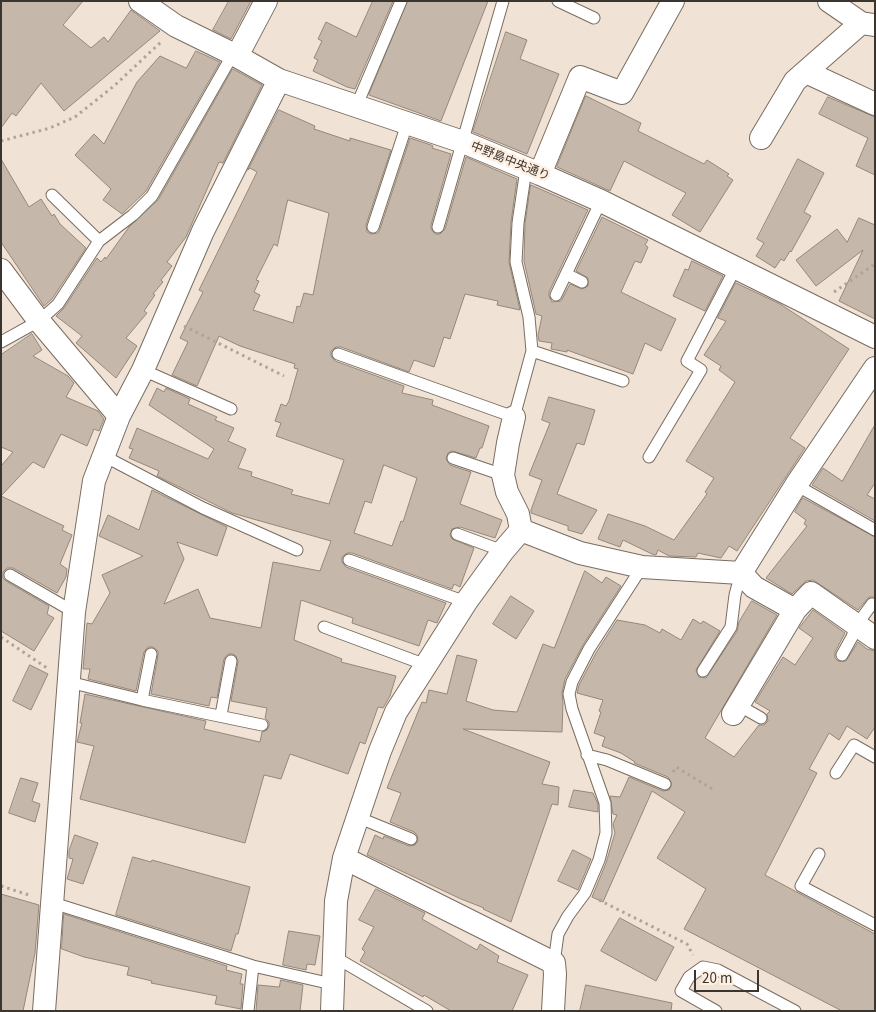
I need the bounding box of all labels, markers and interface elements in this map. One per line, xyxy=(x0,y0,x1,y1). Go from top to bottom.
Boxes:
street label: 中野島中央通り xyxy=(468,140,552,184)
scale bar xyxy=(696,960,761,992)
text: 20 m xyxy=(702,968,732,989)

